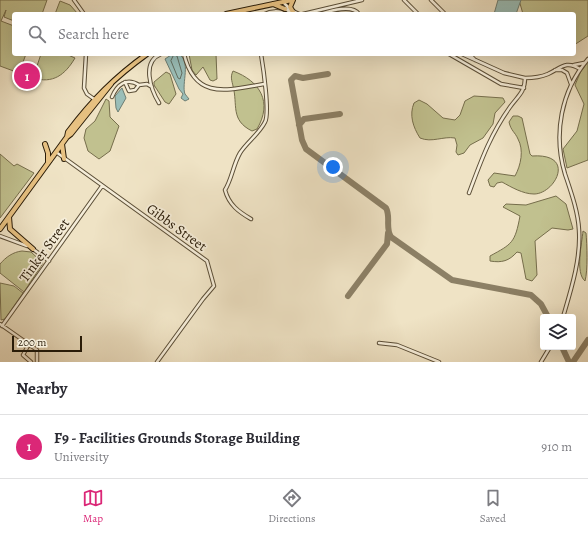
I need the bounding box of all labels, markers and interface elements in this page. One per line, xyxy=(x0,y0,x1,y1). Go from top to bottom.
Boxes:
search box xyxy=(12,12,576,56)
icon: search xyxy=(26,23,48,45)
text: Search here xyxy=(58,24,129,44)
pin: 1 xyxy=(14,61,40,91)
your location xyxy=(323,157,343,177)
street label: Gibbs Street xyxy=(143,199,211,256)
street label: Tinker Street xyxy=(15,214,74,286)
map controls xyxy=(540,314,576,350)
button: layers xyxy=(540,314,576,350)
scale bar xyxy=(12,334,82,353)
text: 200 m xyxy=(18,335,46,350)
text: Nearby xyxy=(16,377,67,400)
text: F9 - Facilities Grounds Storage Building xyxy=(54,428,300,448)
text: 1 xyxy=(27,438,31,455)
text: 910 m xyxy=(541,438,572,455)
text: University xyxy=(54,448,109,465)
tab: Map xyxy=(82,487,104,526)
tab: Directions xyxy=(268,487,316,526)
tab: Saved xyxy=(480,487,506,526)

